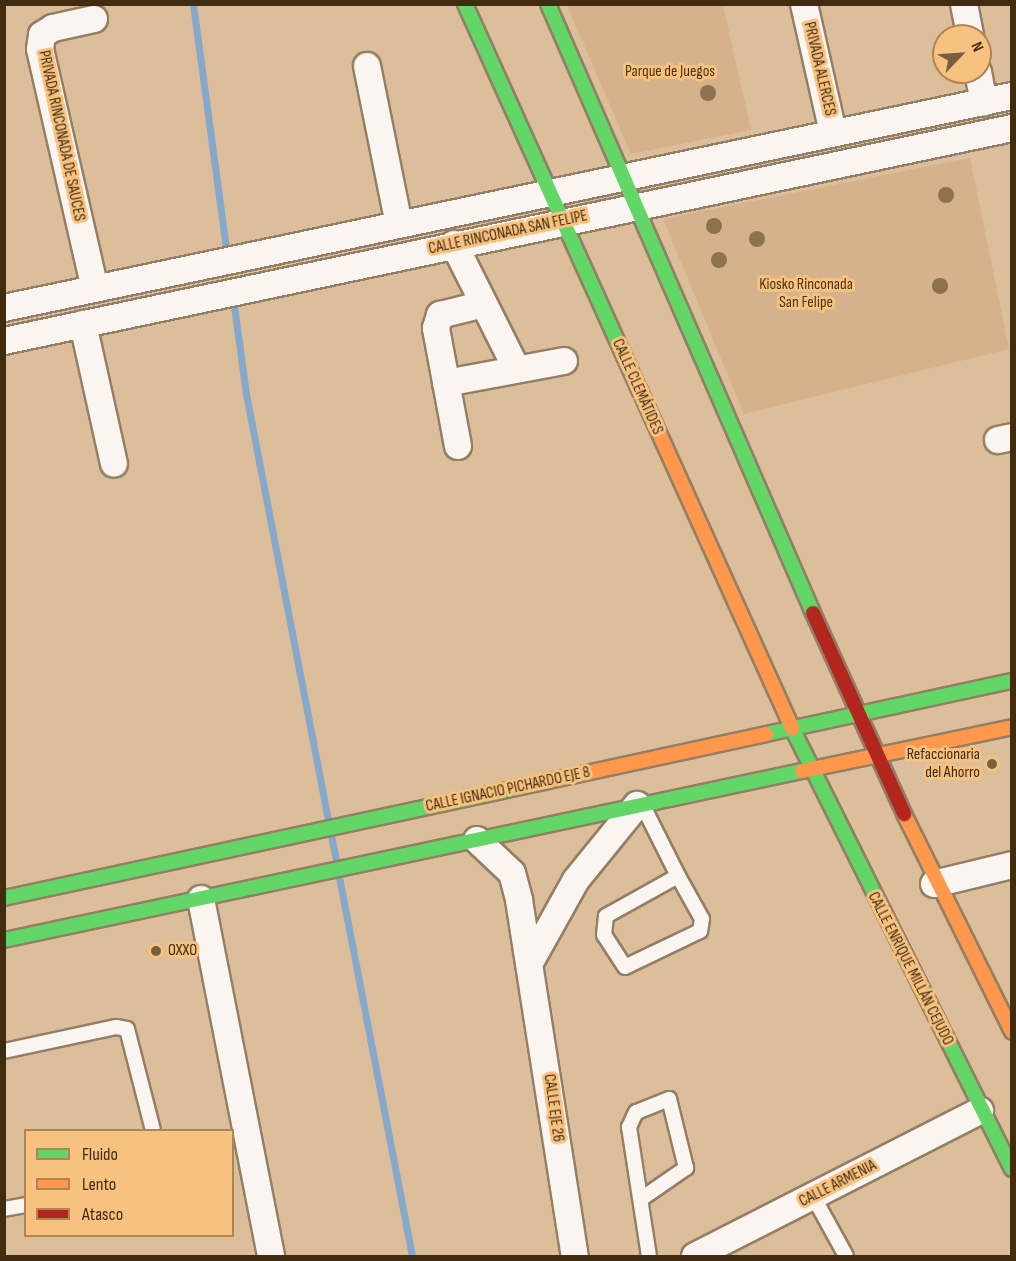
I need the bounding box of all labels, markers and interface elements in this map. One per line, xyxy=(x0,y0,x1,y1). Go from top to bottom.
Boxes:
street label: PRIVADA ALERCES xyxy=(799,20,839,118)
north arrow xyxy=(932,24,992,84)
text: N xyxy=(967,39,987,55)
street label: PRIVADA RINCONADA DE SAUCES xyxy=(34,49,88,223)
park label: Parque de Juegos xyxy=(625,62,715,82)
street label: CALLE RINCONADA SAN FELIPE xyxy=(427,207,589,259)
park label: Kiosko Rinconada San Felipe xyxy=(759,275,853,313)
street label: CALLE CLEMÁTIDES xyxy=(607,336,667,438)
place label: Refaccionaria del Ahorro xyxy=(907,745,980,783)
marker: Refaccionaria del Ahorro xyxy=(985,757,999,771)
street label: CALLE IGNACIO PICHARDO EJE 8 xyxy=(424,763,592,817)
street label: CALLE ENRIQUE MILLÁN CEJUDO xyxy=(863,889,957,1049)
place label: OXXO xyxy=(168,941,197,961)
marker: OXXO xyxy=(149,944,163,958)
street label: CALLE EJE 26 xyxy=(539,1073,567,1143)
legend xyxy=(24,1129,234,1237)
text: Fluido xyxy=(82,1144,118,1165)
street label: CALLE ARMENIA xyxy=(796,1156,880,1212)
text: Lento xyxy=(82,1174,116,1195)
text: Atasco xyxy=(82,1204,123,1225)

